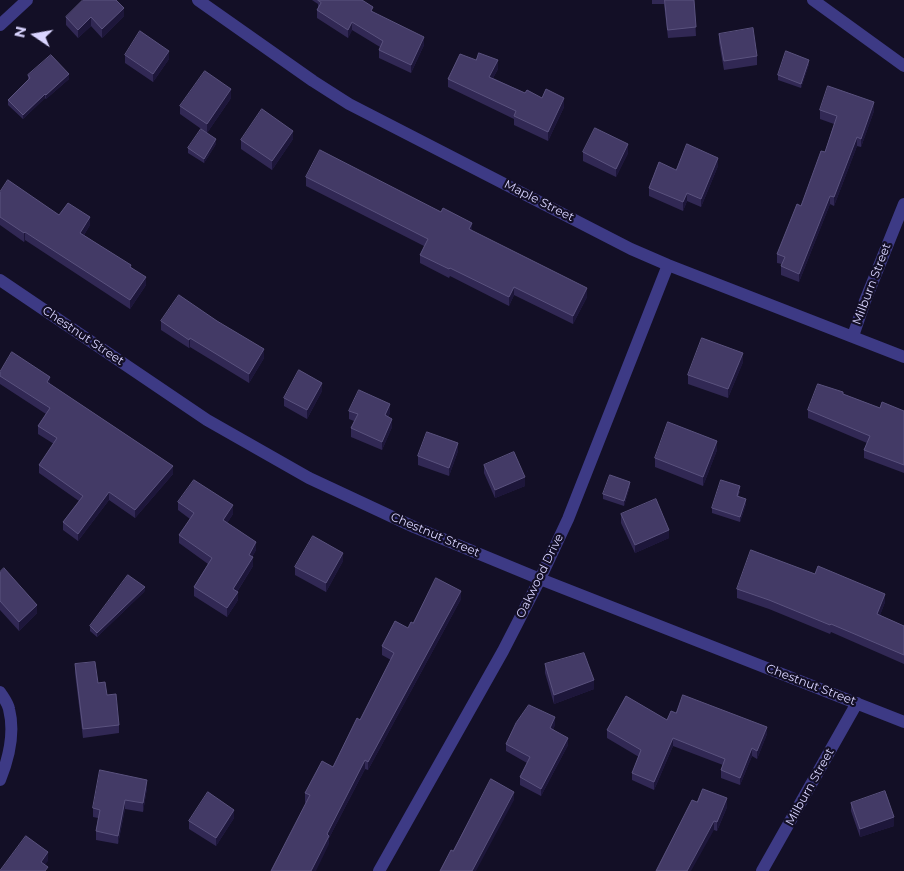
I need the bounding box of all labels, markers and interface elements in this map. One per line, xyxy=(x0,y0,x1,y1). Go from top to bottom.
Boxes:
north arrow xyxy=(10,10,60,60)
text: N xyxy=(10,24,30,39)
street label: Maple Street xyxy=(502,177,576,225)
street label: Milburn Street xyxy=(850,241,894,327)
street label: Chestnut Street xyxy=(40,303,126,369)
street label: Chestnut Street xyxy=(388,510,482,560)
street label: Oakwood Drive xyxy=(513,531,567,621)
street label: Chestnut Street xyxy=(764,661,858,709)
street label: Milburn Street xyxy=(783,746,837,828)

